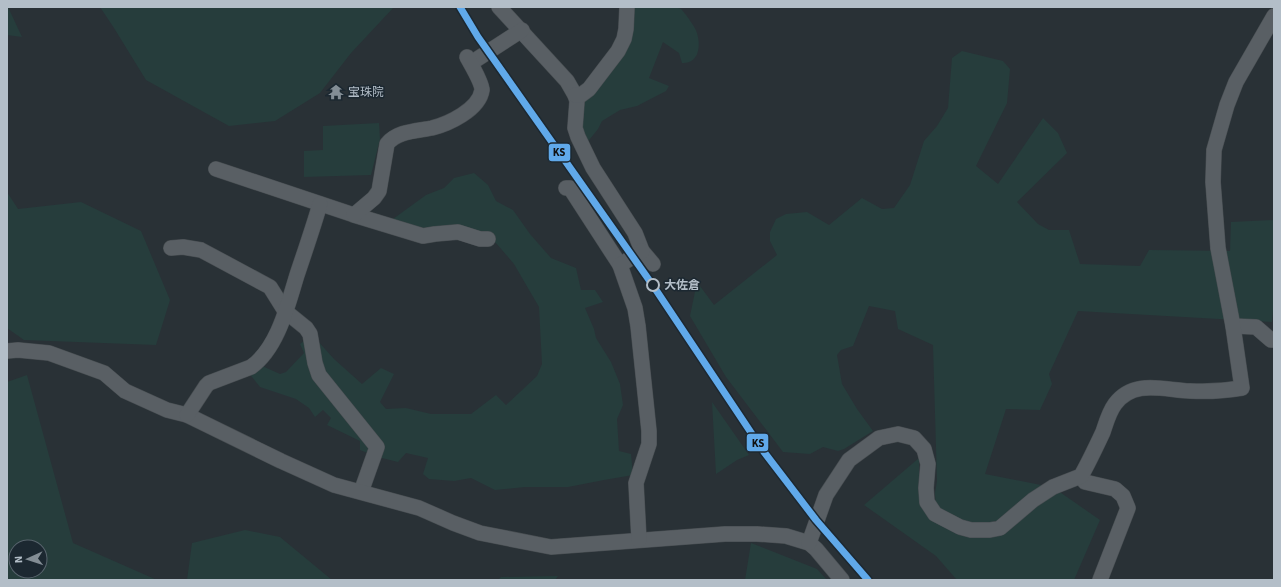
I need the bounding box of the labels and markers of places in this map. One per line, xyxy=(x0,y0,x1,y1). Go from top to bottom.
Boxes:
temple icon: 宝珠院 xyxy=(327,83,345,101)
place label: 宝珠院 xyxy=(348,84,384,101)
place label: 大佐倉 xyxy=(664,277,700,294)
marker: 大佐倉 xyxy=(646,278,660,292)

